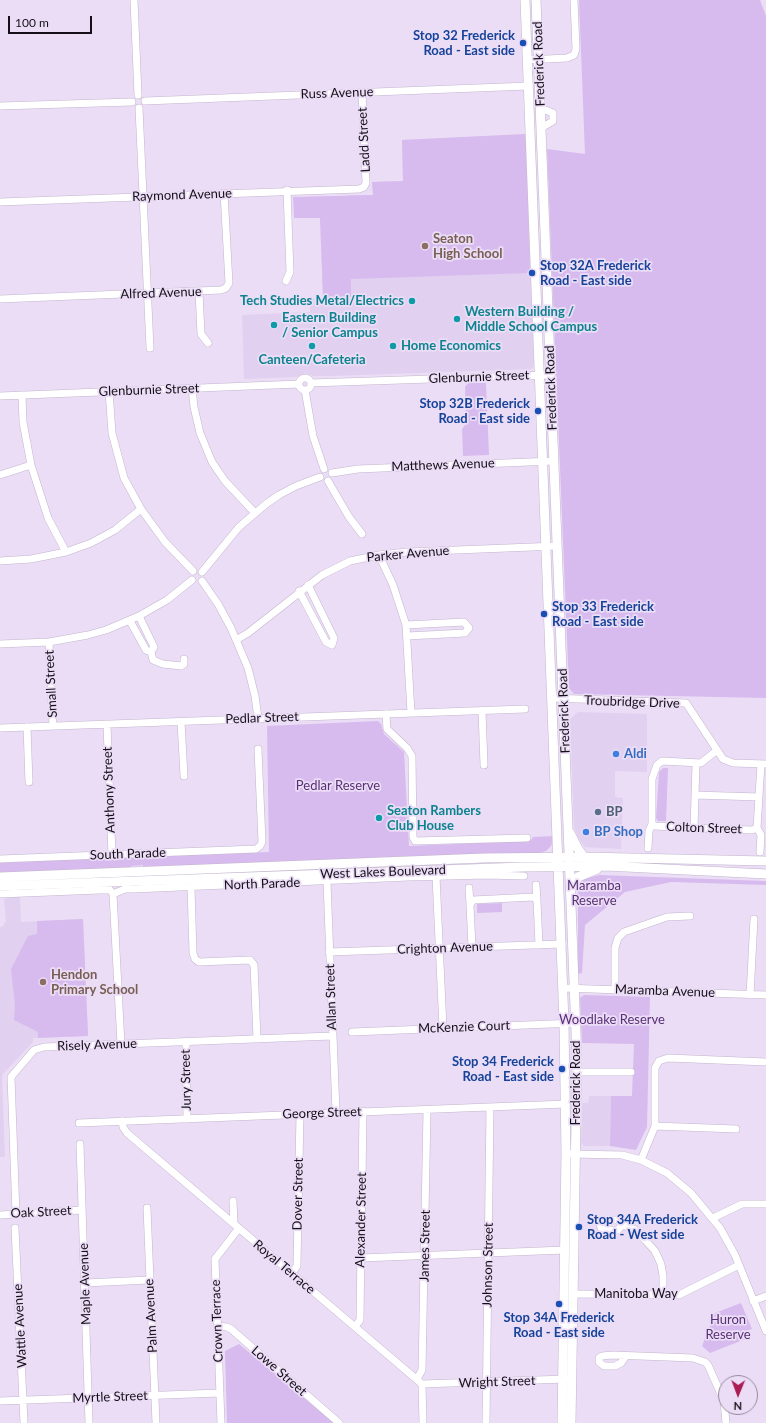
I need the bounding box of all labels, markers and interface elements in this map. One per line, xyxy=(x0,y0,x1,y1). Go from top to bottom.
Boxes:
scale bar xyxy=(10,8,94,34)
text: 100 m xyxy=(15,15,49,30)
street label: Frederick Road xyxy=(530,21,548,107)
place label: Stop 32 Frederick Road - East side xyxy=(413,28,515,59)
marker: Stop 32 Frederick Road - East side xyxy=(518,38,528,48)
street label: Russ Avenue xyxy=(300,84,374,102)
street label: Ladd Street xyxy=(355,107,373,173)
street label: Raymond Avenue xyxy=(132,185,232,205)
place label: Seaton High School xyxy=(433,231,502,262)
marker: Seaton High School xyxy=(420,241,430,251)
place label: Stop 32A Frederick Road - East side xyxy=(540,258,651,289)
marker: Stop 32A Frederick Road - East side xyxy=(527,268,537,278)
street label: Alfred Avenue xyxy=(120,284,202,302)
place label: Tech Studies Metal/Electrics xyxy=(240,293,404,309)
marker: Tech Studies Metal/Electrics xyxy=(407,296,417,306)
place label: Western Building / Middle School Campus xyxy=(465,304,597,335)
place label: Eastern Building / Senior Campus xyxy=(282,310,378,341)
marker: Western Building / Middle School Campus xyxy=(452,314,462,324)
marker: Eastern Building / Senior Campus xyxy=(269,320,279,330)
place label: Home Economics xyxy=(401,338,501,354)
marker: Canteen/Cafeteria xyxy=(307,341,317,351)
marker: Home Economics xyxy=(388,341,398,351)
street label: Frederick Road xyxy=(542,345,560,431)
place label: Canteen/Cafeteria xyxy=(258,352,366,368)
street label: Glenburnie Street xyxy=(428,367,530,387)
street label: Glenburnie Street xyxy=(98,380,200,400)
place label: Stop 32B Frederick Road - East side xyxy=(419,396,530,427)
marker: Stop 32B Frederick Road - East side xyxy=(533,406,543,416)
street label: Matthews Avenue xyxy=(391,455,495,475)
street label: Parker Avenue xyxy=(366,543,450,565)
place label: Stop 33 Frederick Road - East side xyxy=(552,599,654,630)
marker: Stop 33 Frederick Road - East side xyxy=(539,609,549,619)
street label: Small Street xyxy=(41,650,61,718)
street label: Frederick Road xyxy=(555,668,573,754)
street label: Troubridge Drive xyxy=(584,693,680,711)
street label: Pedlar Street xyxy=(225,709,299,727)
street label: Anthony Street xyxy=(100,746,118,834)
place label: Aldi xyxy=(624,746,647,762)
marker: Aldi xyxy=(611,749,621,759)
park label: Pedlar Reserve xyxy=(296,778,380,794)
place label: Seaton Rambers Club House xyxy=(387,803,481,834)
place label: BP xyxy=(606,804,623,820)
marker: BP xyxy=(593,807,603,817)
marker: Seaton Rambers Club House xyxy=(374,813,384,823)
street label: Colton Street xyxy=(666,819,742,837)
place label: BP Shop xyxy=(594,824,643,840)
marker: BP Shop xyxy=(581,827,591,837)
street label: South Parade xyxy=(90,845,166,863)
street label: West Lakes Boulevard xyxy=(320,862,446,882)
street label: North Parade xyxy=(224,875,300,893)
park label: Maramba Reserve xyxy=(567,878,621,909)
street label: Crighton Avenue xyxy=(397,939,493,957)
street label: Allan Street xyxy=(322,964,340,1030)
place label: Hendon Primary School xyxy=(51,967,138,998)
marker: Hendon Primary School xyxy=(38,977,48,987)
street label: Maramba Avenue xyxy=(615,981,715,1001)
park label: Woodlake Reserve xyxy=(559,1012,665,1028)
street label: McKenzie Court xyxy=(418,1018,510,1036)
street label: Risely Avenue xyxy=(57,1036,137,1054)
street label: Frederick Road xyxy=(568,1040,584,1126)
street label: Jury Street xyxy=(178,1049,194,1111)
place label: Stop 34 Frederick Road - East side xyxy=(452,1054,554,1085)
marker: Stop 34 Frederick Road - East side xyxy=(557,1064,567,1074)
street label: George Street xyxy=(282,1104,362,1122)
street label: Dover Street xyxy=(290,1158,306,1230)
street label: Alexander Street xyxy=(352,1172,370,1268)
street label: Oak Street xyxy=(10,1203,72,1221)
street label: James Street xyxy=(417,1210,433,1282)
place label: Stop 34A Frederick Road - West side xyxy=(587,1212,698,1243)
street label: Johnson Street xyxy=(479,1222,497,1308)
marker: Stop 34A Frederick Road - West side xyxy=(574,1222,584,1232)
street label: Royal Terrace xyxy=(250,1237,318,1297)
street label: Maple Avenue xyxy=(76,1243,94,1325)
street label: Palm Avenue xyxy=(141,1279,161,1353)
street label: Crown Terrace xyxy=(208,1279,226,1363)
street label: Wattle Avenue xyxy=(10,1284,30,1368)
street label: Manitoba Way xyxy=(594,1286,678,1302)
marker: Stop 34A Frederick Road - East side xyxy=(554,1299,564,1309)
place label: Stop 34A Frederick Road - East side xyxy=(503,1310,615,1341)
park label: Huron Reserve xyxy=(705,1312,751,1343)
street label: Lowe Street xyxy=(248,1343,310,1399)
street label: Wright Street xyxy=(458,1373,536,1391)
north arrow xyxy=(718,1375,758,1415)
street label: Myrtle Street xyxy=(72,1388,148,1406)
text: N xyxy=(733,1400,742,1413)

